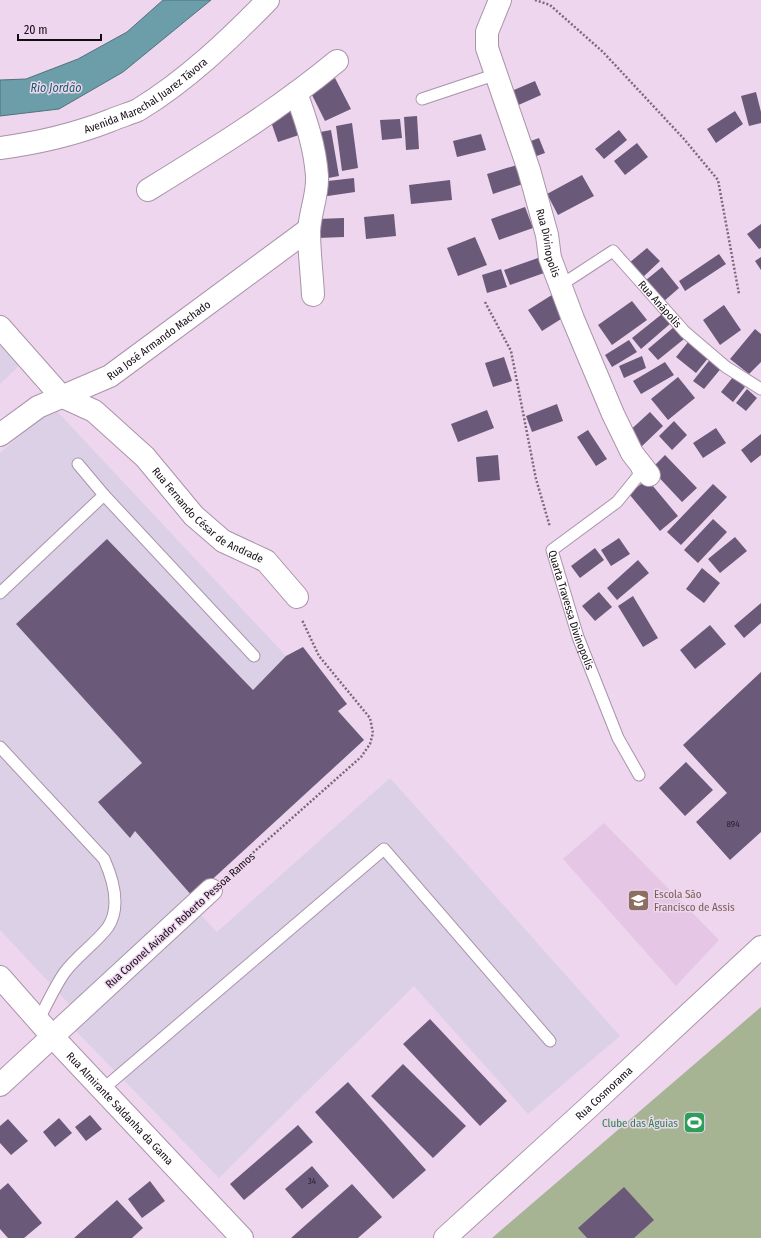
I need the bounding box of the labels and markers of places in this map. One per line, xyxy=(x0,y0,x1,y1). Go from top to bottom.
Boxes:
school or university icon: Escola São Francisco de Assis xyxy=(626,887,652,913)
place label: Escola São Francisco de Assis xyxy=(654,888,735,914)
sports icon: Clube das Águias xyxy=(681,1110,707,1136)
place label: Clube das Águias xyxy=(602,1116,678,1130)

